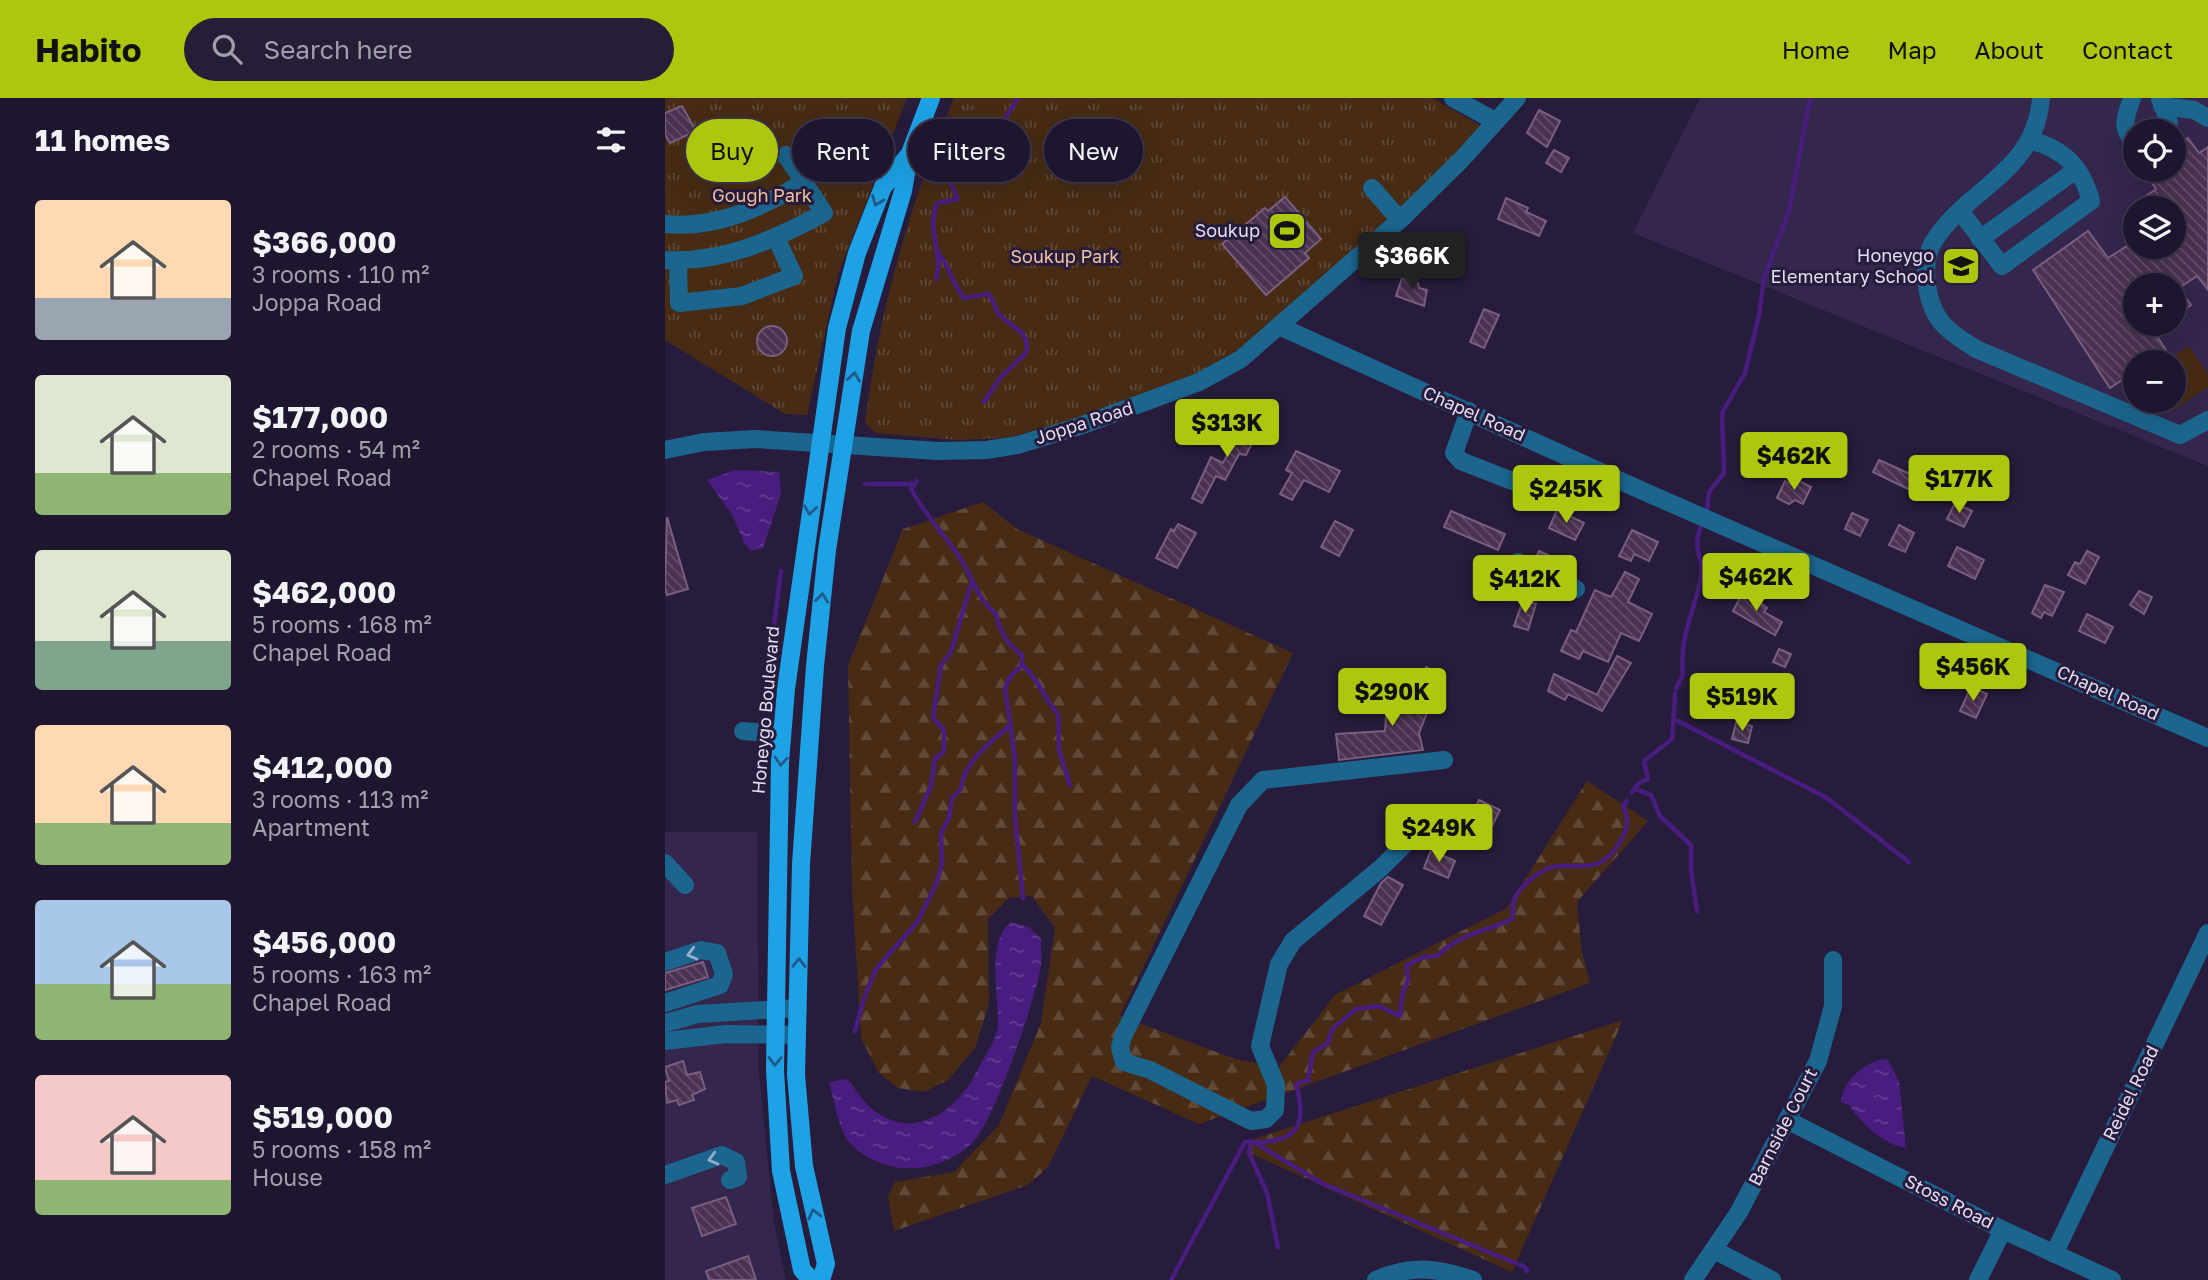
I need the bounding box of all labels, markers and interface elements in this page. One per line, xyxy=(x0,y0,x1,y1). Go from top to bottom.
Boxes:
search box xyxy=(184,18,674,81)
text: Habito xyxy=(35,30,142,69)
icon: search xyxy=(208,30,246,68)
text: Search here xyxy=(264,34,413,65)
text: Home xyxy=(1782,35,1850,64)
text: Map xyxy=(1888,35,1937,64)
text: About xyxy=(1975,35,2044,64)
text: Contact xyxy=(2082,35,2173,64)
chip: Buy xyxy=(686,119,778,182)
chip: Rent xyxy=(792,119,894,182)
chip: Filters xyxy=(908,119,1030,182)
chip: New xyxy=(1044,119,1143,182)
map controls xyxy=(2123,119,2186,413)
button: locate xyxy=(2123,119,2186,182)
icon: filters xyxy=(592,121,630,159)
text: 11 homes xyxy=(35,122,170,158)
park label: Gough Park xyxy=(712,184,812,206)
one-way arrow xyxy=(872,195,886,207)
button: layers xyxy=(2123,196,2186,259)
sports icon: Soukup xyxy=(1266,210,1308,252)
place label: Soukup xyxy=(1195,219,1260,241)
text: $366,000 xyxy=(252,224,397,260)
icon: home xyxy=(91,228,175,312)
pin: $366K xyxy=(1363,232,1461,292)
text: $366K xyxy=(1374,241,1450,269)
place label: Honeygo Elementary School xyxy=(1770,244,1934,287)
park label: Soukup Park xyxy=(1011,245,1119,267)
school or university icon: Honeygo Elementary School xyxy=(1940,245,1982,287)
text: 3 rooms · 110 m² xyxy=(252,260,429,288)
button: + xyxy=(2123,273,2186,336)
text: Joppa Road xyxy=(252,288,382,316)
button: − xyxy=(2123,350,2186,413)
one-way arrow xyxy=(846,371,861,383)
street label: Chapel Road xyxy=(1420,381,1529,445)
street label: Joppa Road xyxy=(1032,396,1135,448)
text: $177,000 xyxy=(252,399,388,435)
pin: $313K xyxy=(1178,400,1276,459)
icon: home xyxy=(91,403,175,487)
text: $313K xyxy=(1191,408,1263,436)
pin: $462K xyxy=(1745,432,1843,492)
text: 2 rooms · 54 m² xyxy=(252,435,420,463)
text: $462K xyxy=(1756,441,1832,469)
pin: $177K xyxy=(1910,456,2008,515)
text: Chapel Road xyxy=(252,463,392,491)
text: $177K xyxy=(1924,464,1994,492)
pin: $245K xyxy=(1517,466,1615,525)
text: $245K xyxy=(1529,474,1603,502)
one-way arrow xyxy=(803,505,818,516)
pin: $462K xyxy=(1707,554,1805,613)
pin: $412K xyxy=(1476,556,1574,615)
text: $462K xyxy=(1718,562,1794,590)
text: $412K xyxy=(1489,564,1561,592)
text: $462,000 xyxy=(252,574,396,610)
icon: home xyxy=(91,578,175,662)
one-way arrow xyxy=(814,592,829,603)
text: 5 rooms · 168 m² xyxy=(252,610,432,638)
street label: Honeygo Boulevard xyxy=(747,625,783,795)
text: Chapel Road xyxy=(252,638,392,666)
pin: $456K xyxy=(1924,644,2022,703)
text: $456K xyxy=(1935,652,2011,680)
street label: Chapel Road xyxy=(2054,660,2163,724)
pin: $290K xyxy=(1343,668,1441,728)
pin: $519K xyxy=(1693,674,1791,733)
text: $290K xyxy=(1354,677,1430,705)
text: $519K xyxy=(1706,682,1778,710)
text: $412,000 xyxy=(252,749,393,785)
icon: home xyxy=(91,753,175,837)
one-way arrow xyxy=(773,755,788,766)
text: 3 rooms · 113 m² xyxy=(252,785,429,813)
pin: $249K xyxy=(1390,804,1488,864)
text: Apartment xyxy=(252,813,370,841)
text: $249K xyxy=(1401,813,1477,841)
text: $456,000 xyxy=(252,924,396,960)
icon: home xyxy=(91,928,175,1012)
one-way arrow xyxy=(687,946,699,960)
one-way arrow xyxy=(791,958,807,968)
text: 5 rooms · 163 m² xyxy=(252,960,431,988)
text: Chapel Road xyxy=(252,988,392,1016)
street label: Reidel Road xyxy=(2098,1041,2163,1144)
one-way arrow xyxy=(767,1057,783,1067)
street label: Barnside Court xyxy=(1743,1064,1821,1189)
text: $519,000 xyxy=(252,1099,393,1135)
icon: home xyxy=(91,1103,175,1187)
text: 5 rooms · 158 m² xyxy=(252,1135,431,1163)
one-way arrow xyxy=(707,1151,719,1165)
text: House xyxy=(252,1163,323,1191)
street label: Stoss Road xyxy=(1901,1169,1998,1233)
one-way arrow xyxy=(807,1208,822,1220)

